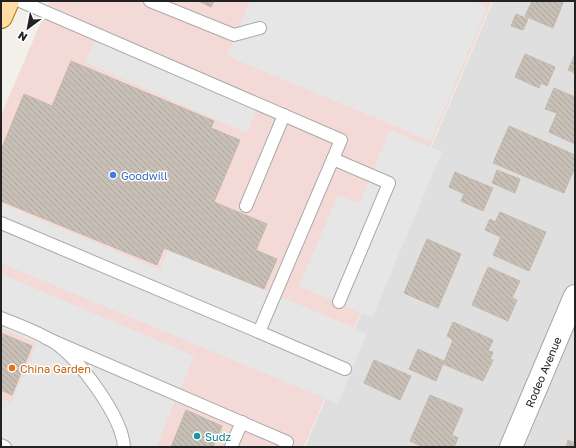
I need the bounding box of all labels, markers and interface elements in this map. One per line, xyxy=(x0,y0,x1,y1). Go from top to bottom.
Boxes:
north arrow xyxy=(8,8,48,48)
text: N xyxy=(15,29,29,45)
place label: Goodwill xyxy=(121,169,168,182)
marker: Goodwill xyxy=(108,170,118,180)
street label: Rodeo Avenue xyxy=(522,335,564,409)
place label: China Garden xyxy=(20,362,91,375)
marker: China Garden xyxy=(7,363,17,373)
place label: Sudz xyxy=(205,430,231,443)
marker: Sudz xyxy=(192,431,202,441)

